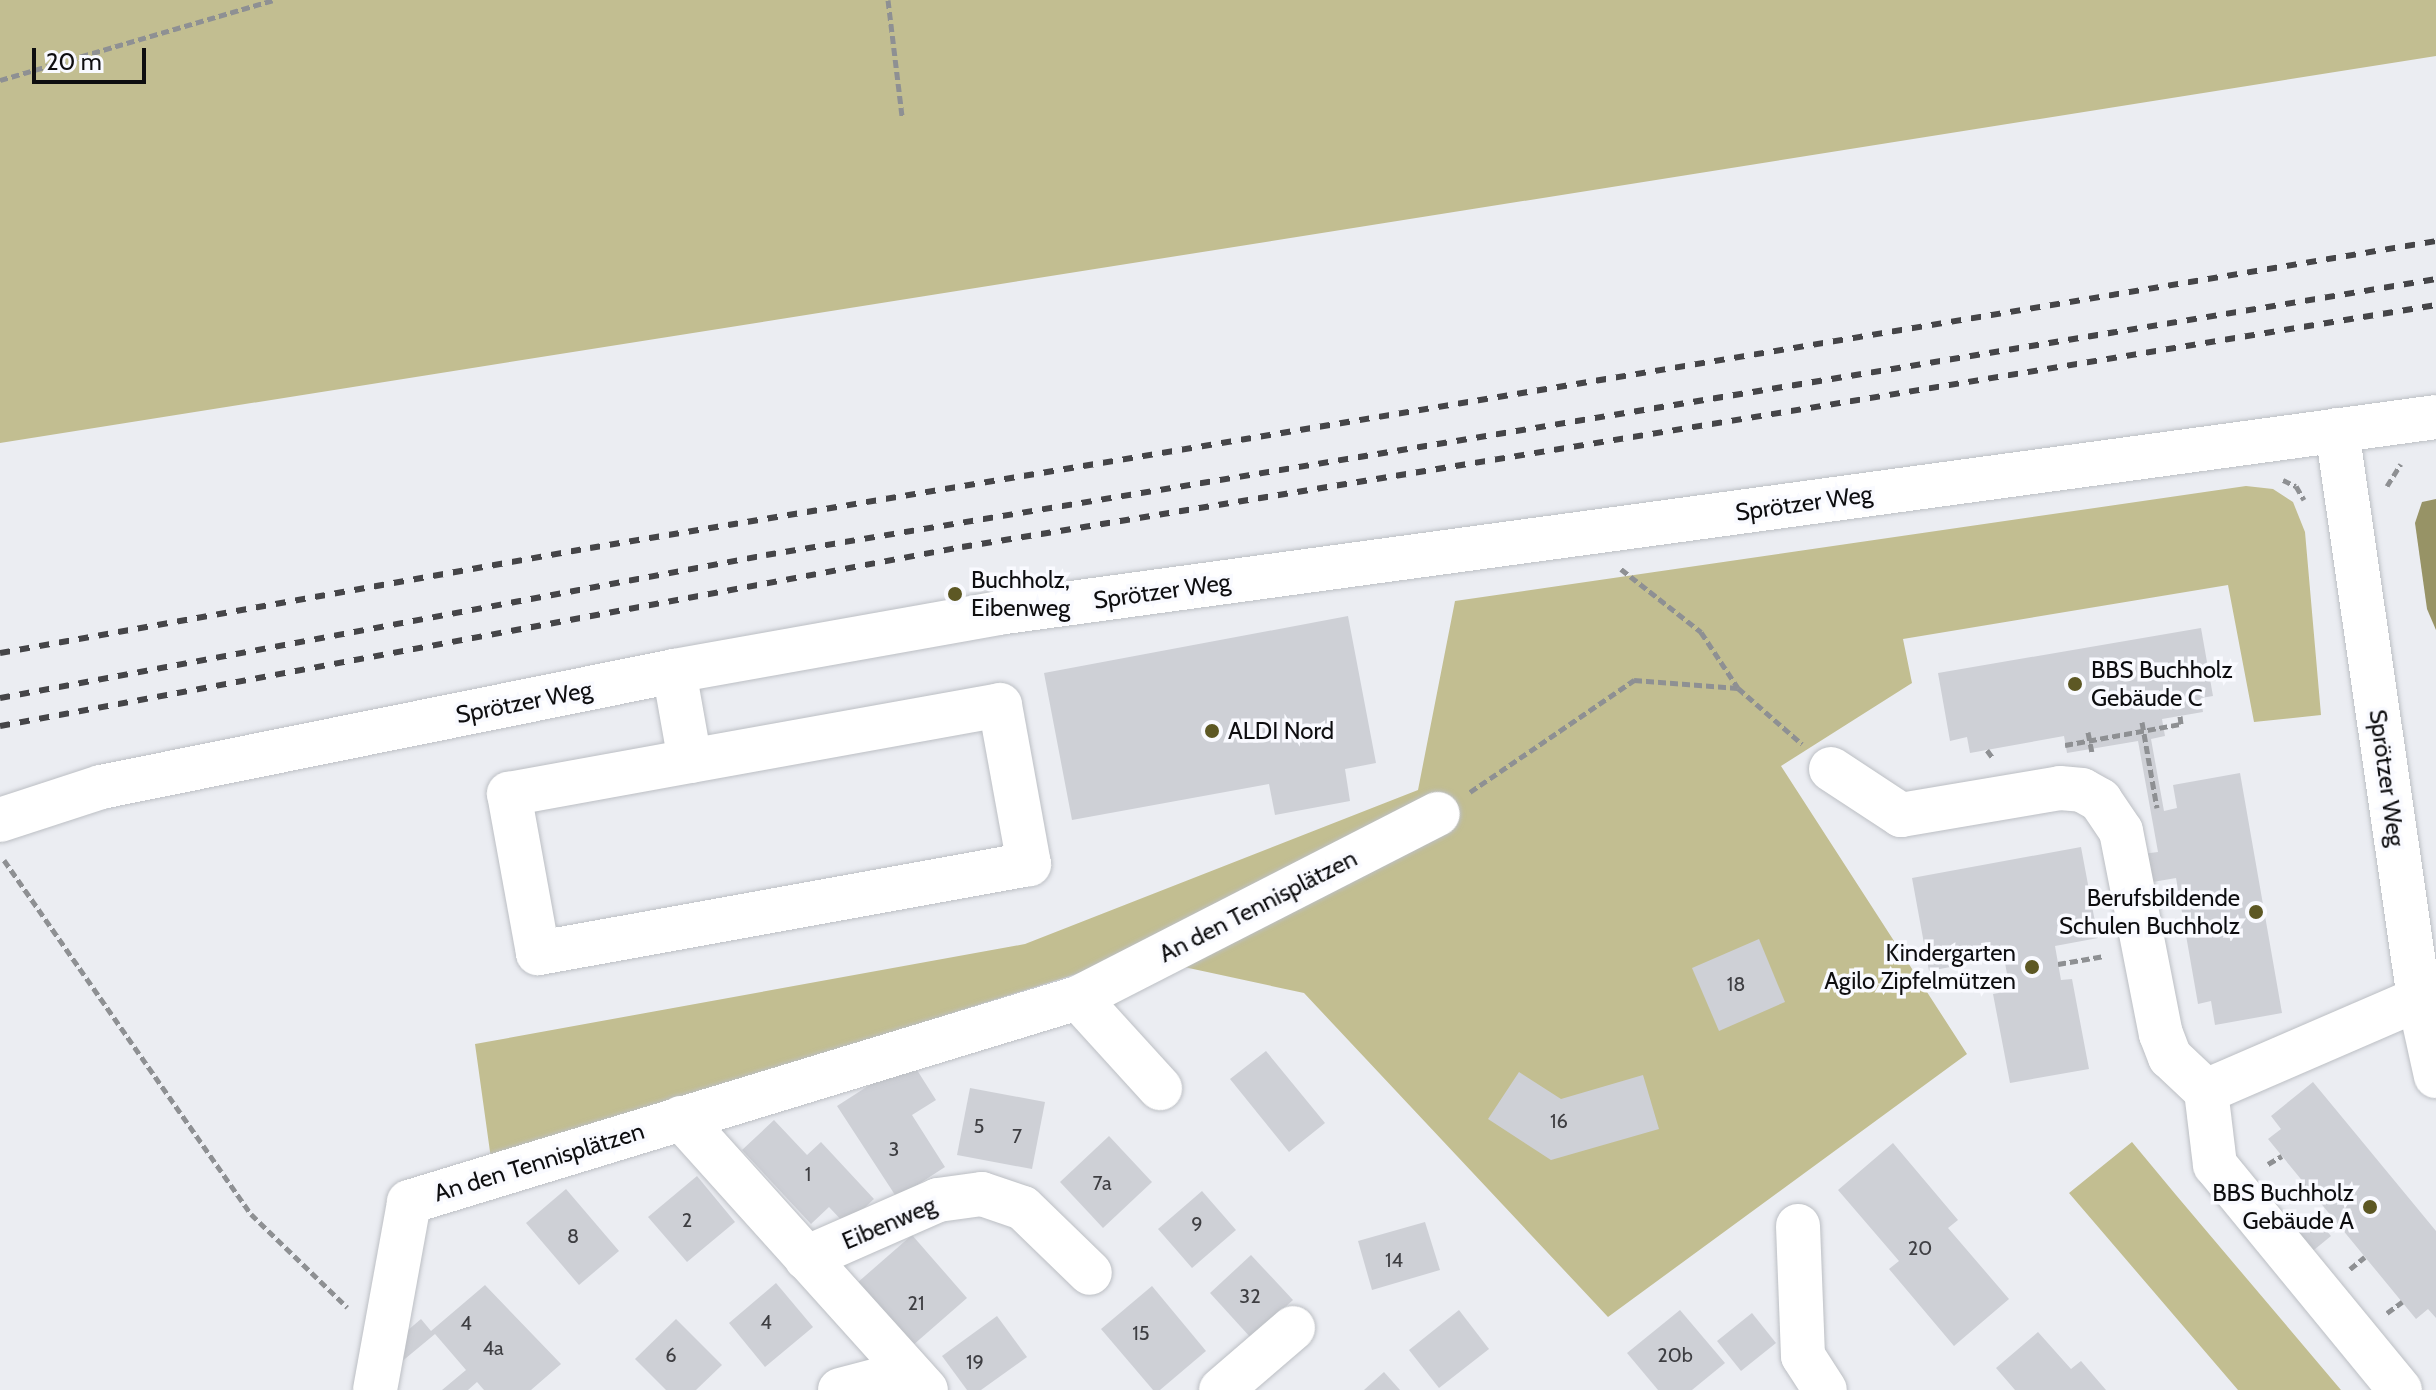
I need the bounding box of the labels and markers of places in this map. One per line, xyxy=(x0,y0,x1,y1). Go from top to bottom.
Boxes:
place label: Buchholz, Eibenweg xyxy=(971,566,1070,622)
marker: Buchholz, Eibenweg xyxy=(946,585,964,603)
place label: BBS Buchholz Gebäude C xyxy=(2091,656,2233,712)
marker: BBS Buchholz Gebäude C xyxy=(2066,675,2084,693)
place label: ALDI Nord xyxy=(1228,717,1334,745)
marker: ALDI Nord xyxy=(1203,722,1221,740)
place label: Berufsbildende Schulen Buchholz xyxy=(2059,884,2240,940)
marker: Berufsbildende Schulen Buchholz xyxy=(2247,903,2265,921)
place label: Kindergarten Agilo Zipfelmützen xyxy=(1824,939,2016,995)
marker: Kindergarten Agilo Zipfelmützen xyxy=(2023,958,2041,976)
place label: BBS Buchholz Gebäude A xyxy=(2212,1179,2354,1235)
marker: BBS Buchholz Gebäude A xyxy=(2361,1198,2379,1216)

